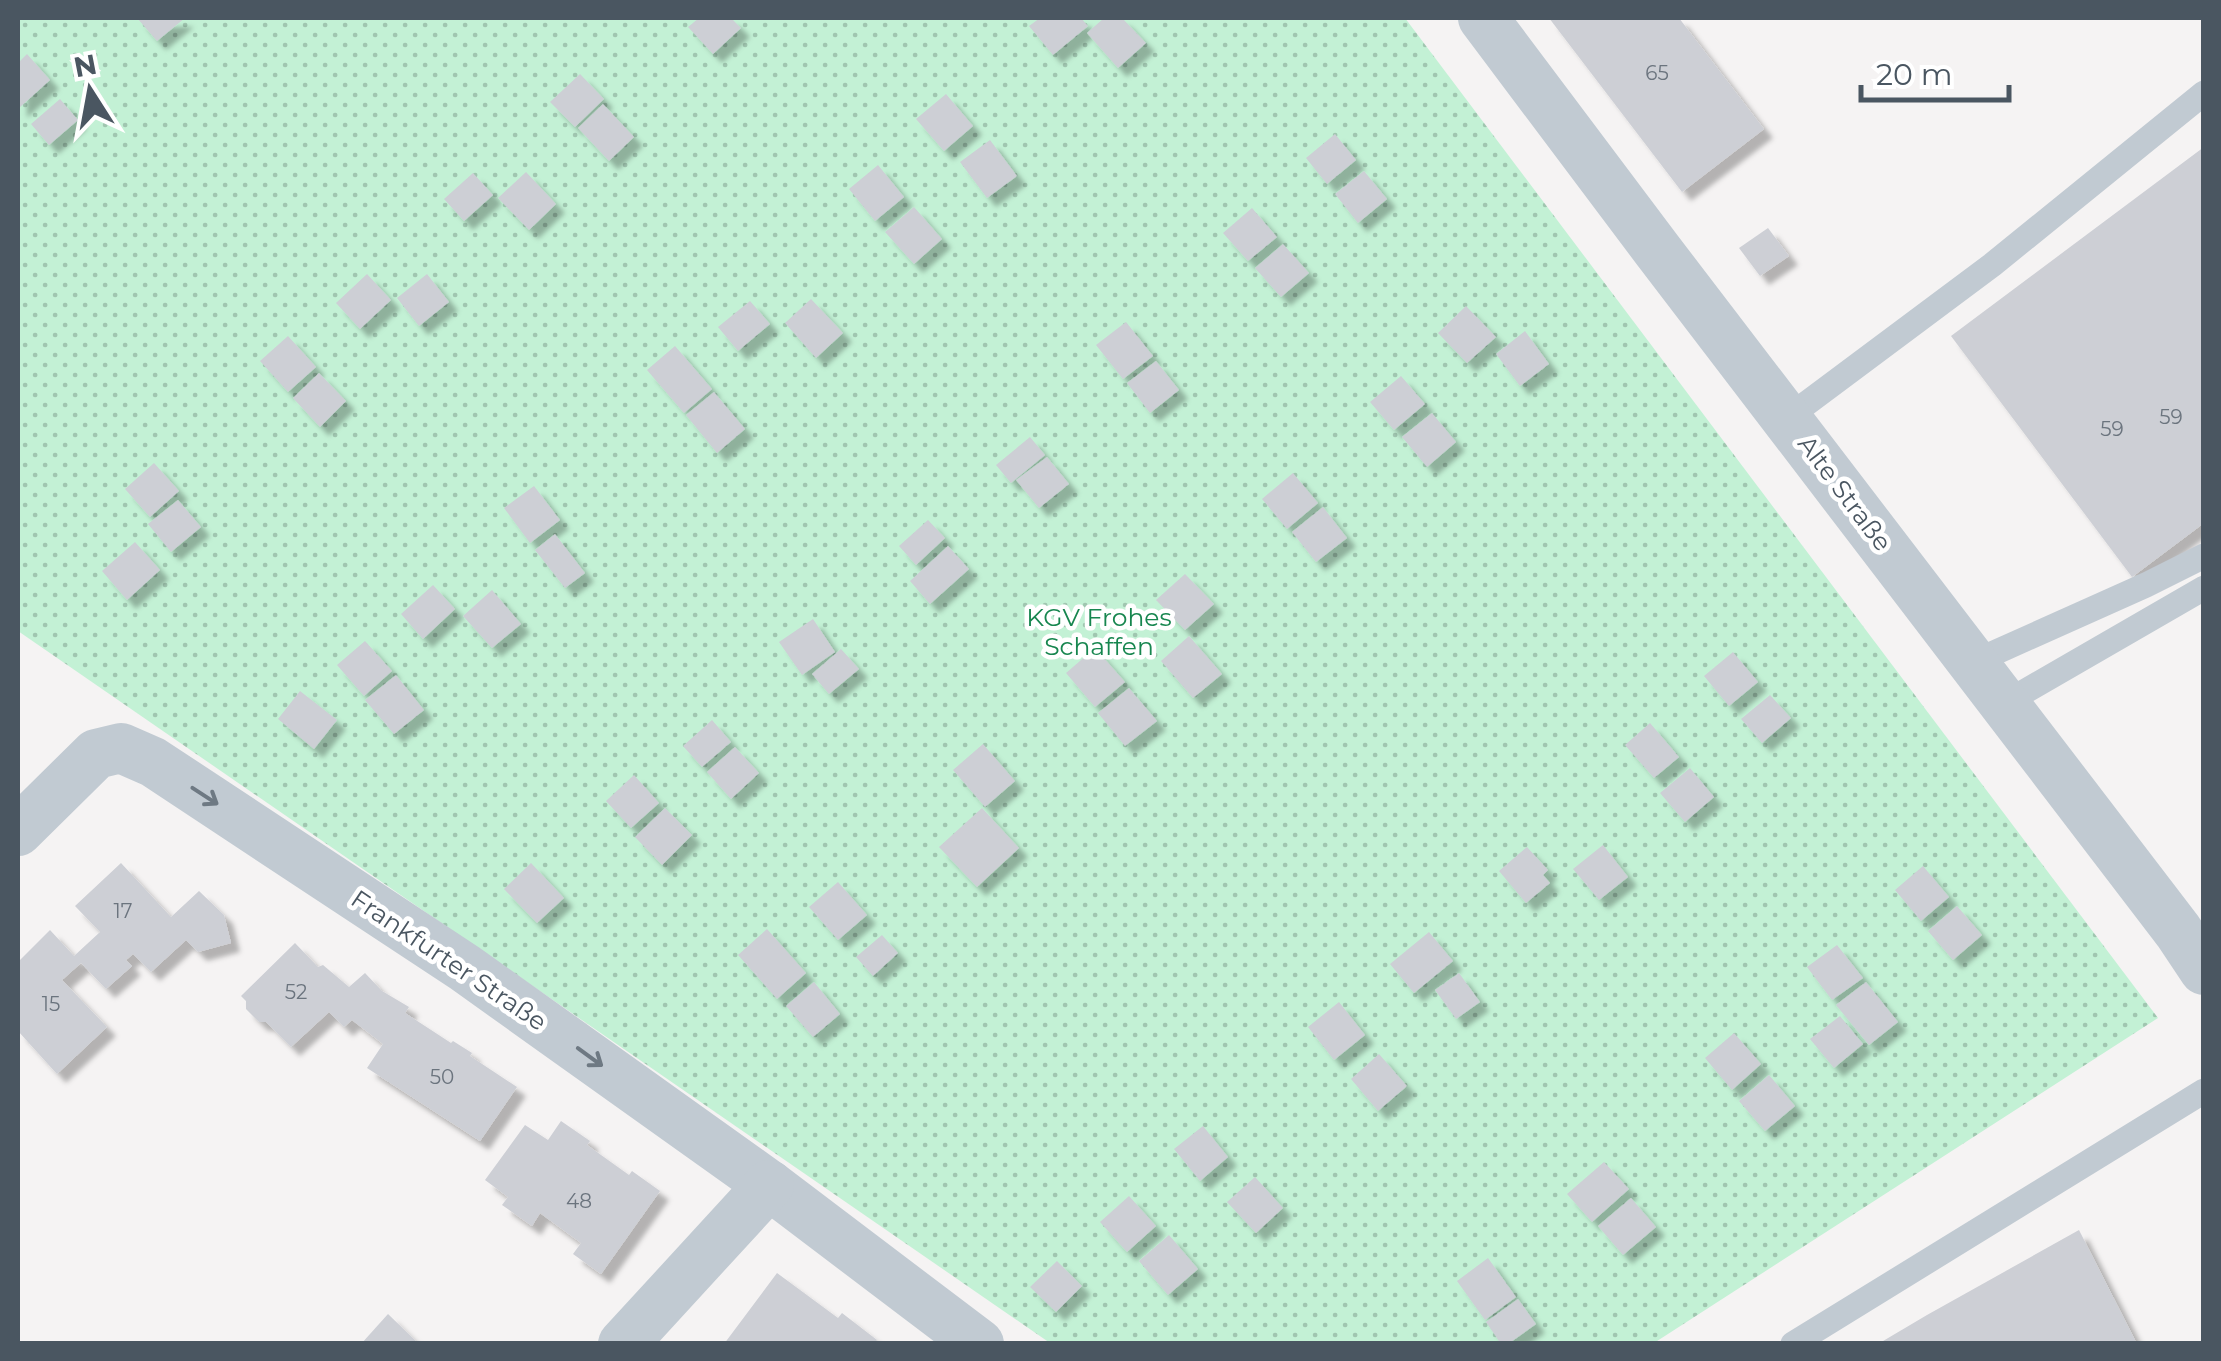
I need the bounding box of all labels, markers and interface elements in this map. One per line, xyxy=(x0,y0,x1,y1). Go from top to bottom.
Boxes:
north arrow xyxy=(40,40,140,140)
scale bar xyxy=(1861,40,2008,102)
text: N xyxy=(71,47,100,84)
text: 20 m xyxy=(1876,56,1953,93)
house number: 65 xyxy=(1645,61,1669,85)
house number: 59 xyxy=(2159,405,2183,429)
house number: 59 xyxy=(2100,417,2124,441)
street label: Alte Straße xyxy=(1792,429,1898,557)
park label: KGV Frohes Schaffen xyxy=(1026,602,1172,661)
one-way arrow xyxy=(191,786,219,807)
street label: Frankfurter Straße xyxy=(346,883,552,1037)
house number: 17 xyxy=(114,899,133,923)
house number: 52 xyxy=(285,980,307,1004)
house number: 15 xyxy=(42,992,60,1016)
one-way arrow xyxy=(576,1046,603,1067)
house number: 50 xyxy=(430,1065,454,1089)
house number: 48 xyxy=(566,1189,592,1213)

